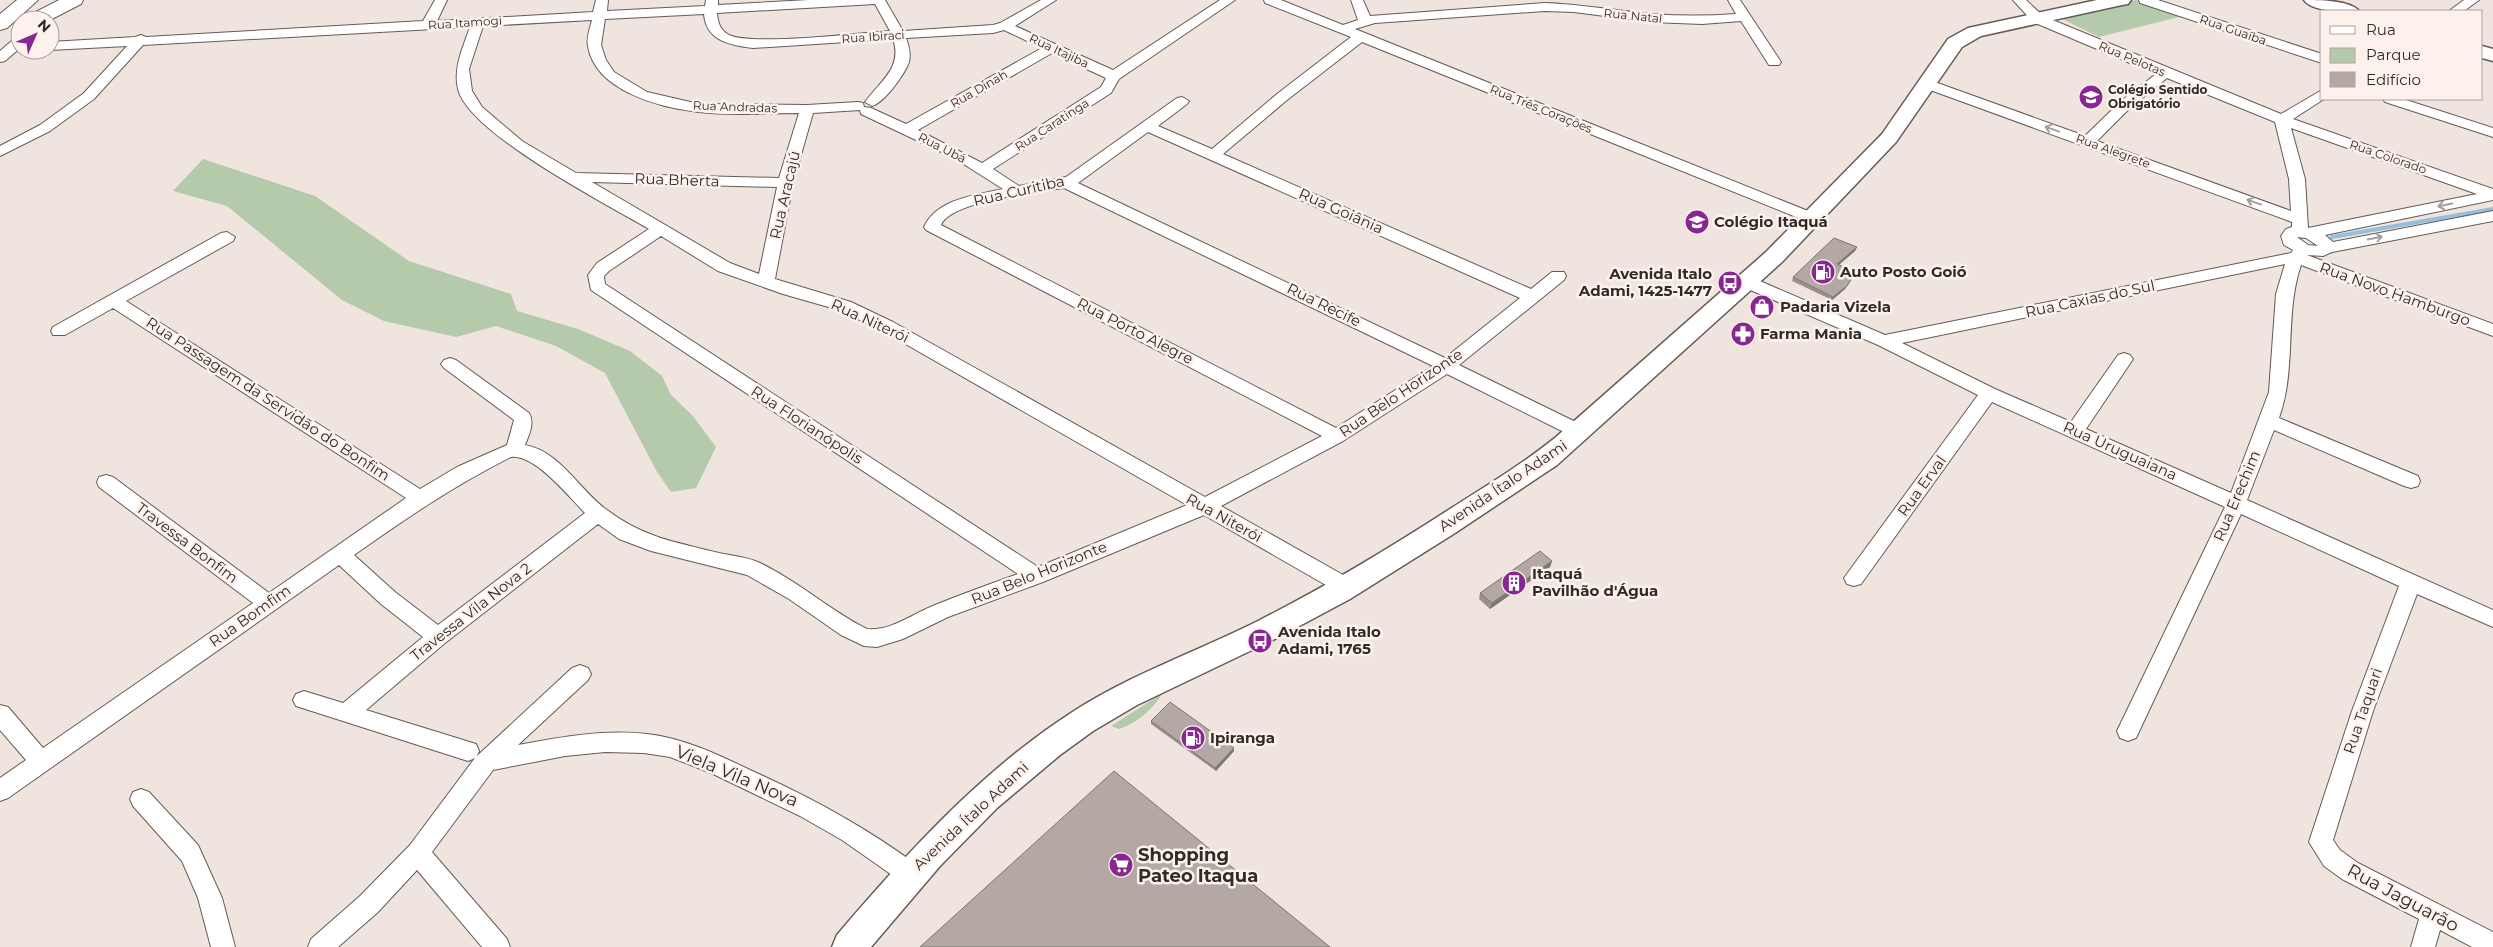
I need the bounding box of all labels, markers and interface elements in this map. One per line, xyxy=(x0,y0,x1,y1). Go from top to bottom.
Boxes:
street label: Rua Natal xyxy=(1603,5,1663,26)
north arrow xyxy=(10,10,60,60)
legend xyxy=(2320,10,2483,100)
street label: Rua Guaíba xyxy=(2198,11,2269,48)
street label: Rua Itamogi xyxy=(428,12,502,33)
text: N xyxy=(34,15,55,36)
text: Rua xyxy=(2366,20,2396,39)
street label: Rua Ibiraci xyxy=(841,27,905,46)
street label: Rua Itajiba xyxy=(1027,30,1091,71)
street label: Rua Pelotas xyxy=(2097,38,2168,79)
text: Parque xyxy=(2366,45,2421,64)
street label: Rua Dinah xyxy=(948,66,1010,111)
text: Edifício xyxy=(2366,70,2421,89)
street label: Rua Três Corações xyxy=(1488,81,1595,136)
place label: Colégio Sentido Obrigatório xyxy=(2108,82,2207,111)
school or university icon: Colégio Sentido Obrigatório xyxy=(2078,84,2104,110)
street label: Rua Caratinga xyxy=(1012,95,1092,154)
street label: Rua Andradas xyxy=(693,98,778,115)
one-way arrow xyxy=(2044,124,2060,133)
street label: Rua Ubá xyxy=(916,129,969,166)
street label: Rua Alegrete xyxy=(2074,130,2152,171)
street label: Rua Colorado xyxy=(2348,136,2429,177)
street label: Rua Aracajú xyxy=(765,149,804,241)
street label: Rua Bherta xyxy=(634,169,720,190)
street label: Rua Curitiba xyxy=(971,171,1066,210)
street label: Rua Goiânia xyxy=(1296,183,1386,238)
one-way arrow xyxy=(2246,197,2262,206)
one-way arrow xyxy=(2438,201,2454,210)
school or university icon: Colégio Itaquá xyxy=(1684,209,1710,235)
place label: Colégio Itaquá xyxy=(1714,212,1828,231)
one-way arrow xyxy=(2366,233,2382,243)
street label: Rua Novo Hamburgo xyxy=(2317,257,2473,330)
fuel station icon: Auto Posto Goió xyxy=(1810,259,1836,285)
place label: Auto Posto Goió xyxy=(1839,262,1967,281)
place label: Avenida Italo Adami, 1425-1477 xyxy=(1578,264,1712,300)
bus stop icon: Avenida Italo Adami, 1425-1477 xyxy=(1717,270,1743,296)
street label: Rua Caxias do Sul xyxy=(2023,275,2156,322)
street label: Rua Recife xyxy=(1284,278,1364,331)
street label: Rua Porto Alegre xyxy=(1074,293,1197,368)
street label: Rua Niterói xyxy=(828,294,912,347)
shop icon: Padaria Vizela xyxy=(1749,294,1775,320)
place label: Padaria Vizela xyxy=(1780,297,1891,316)
street label: Rua Passagem da Servidão do Bonfim xyxy=(143,312,394,485)
pharmacy icon: Farma Mania xyxy=(1730,321,1756,347)
place label: Farma Mania xyxy=(1760,324,1862,343)
street label: Rua Belo Horizonte xyxy=(1335,344,1466,441)
street label: Rua Florianópolis xyxy=(748,381,867,468)
street label: Rua Uruguaiana xyxy=(2060,417,2180,484)
street label: Avenida Ítalo Adami xyxy=(1435,436,1570,536)
street label: Rua Erechim xyxy=(2209,447,2264,544)
street label: Rua Erval xyxy=(1893,452,1950,520)
street label: Rua Niterói xyxy=(1183,489,1266,546)
street label: Travessa Bonfim xyxy=(133,498,242,587)
street label: Rua Belo Horizonte xyxy=(968,537,1110,608)
street label: Travessa Vila Nova 2 xyxy=(406,558,535,665)
place label: Itaquá Pavilhão d'Água xyxy=(1532,564,1658,600)
building icon: Itaquá Pavilhão d'Água xyxy=(1501,570,1527,596)
street label: Rua Bomfim xyxy=(205,580,294,651)
place label: Avenida Italo Adami, 1765 xyxy=(1277,622,1381,658)
bus stop icon: Avenida Italo Adami, 1765 xyxy=(1247,628,1273,654)
street label: Rua Taquari xyxy=(2339,665,2386,756)
fuel station icon: Ipiranga xyxy=(1180,725,1206,751)
place label: Ipiranga xyxy=(1210,728,1275,747)
street label: Viela Vila Nova xyxy=(672,740,802,812)
street label: Avenida Ítalo Adami xyxy=(909,757,1032,874)
place label: Shopping Pateo Itaqua xyxy=(1138,844,1258,887)
supermarket icon: Shopping Pateo Itaqua xyxy=(1108,852,1134,878)
street label: Rua Jaguarão xyxy=(2343,859,2463,937)

